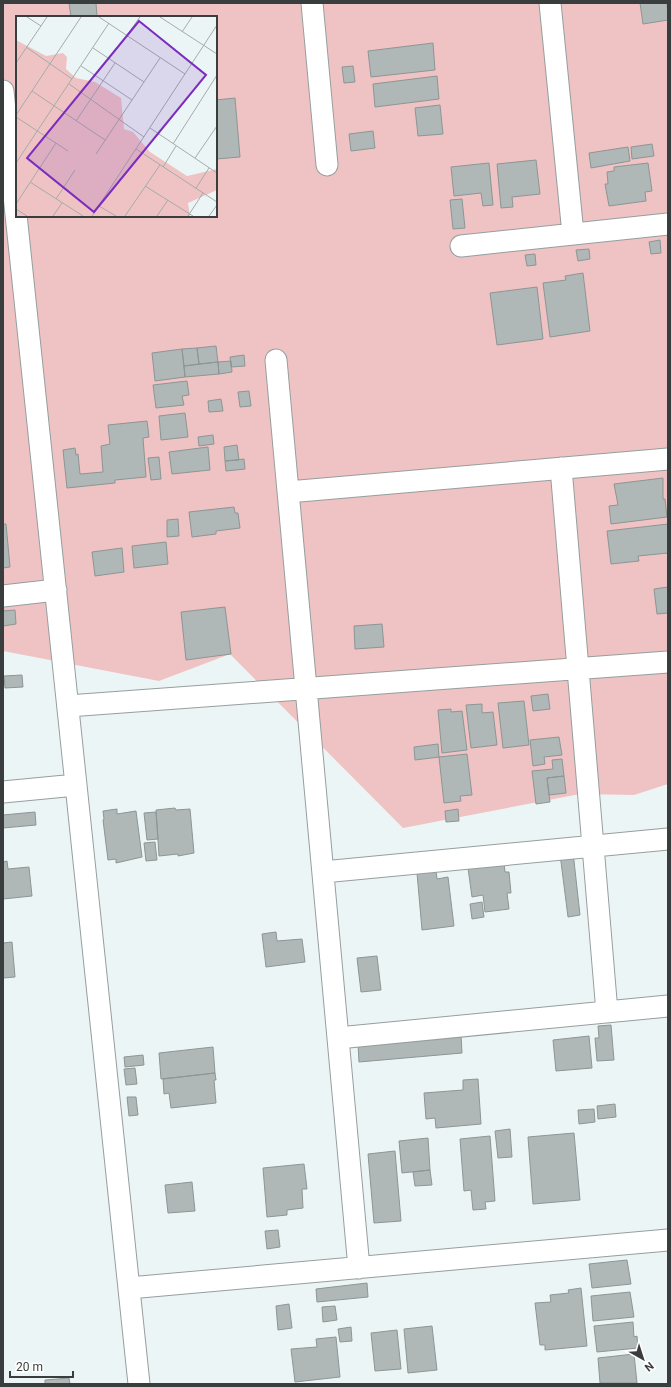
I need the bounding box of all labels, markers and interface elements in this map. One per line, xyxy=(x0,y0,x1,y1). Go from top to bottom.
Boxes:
inset map xyxy=(16,16,217,217)
north arrow xyxy=(623,1339,663,1379)
scale bar xyxy=(10,1353,73,1379)
text: N xyxy=(642,1359,656,1374)
text: 20 m xyxy=(16,1360,43,1374)

